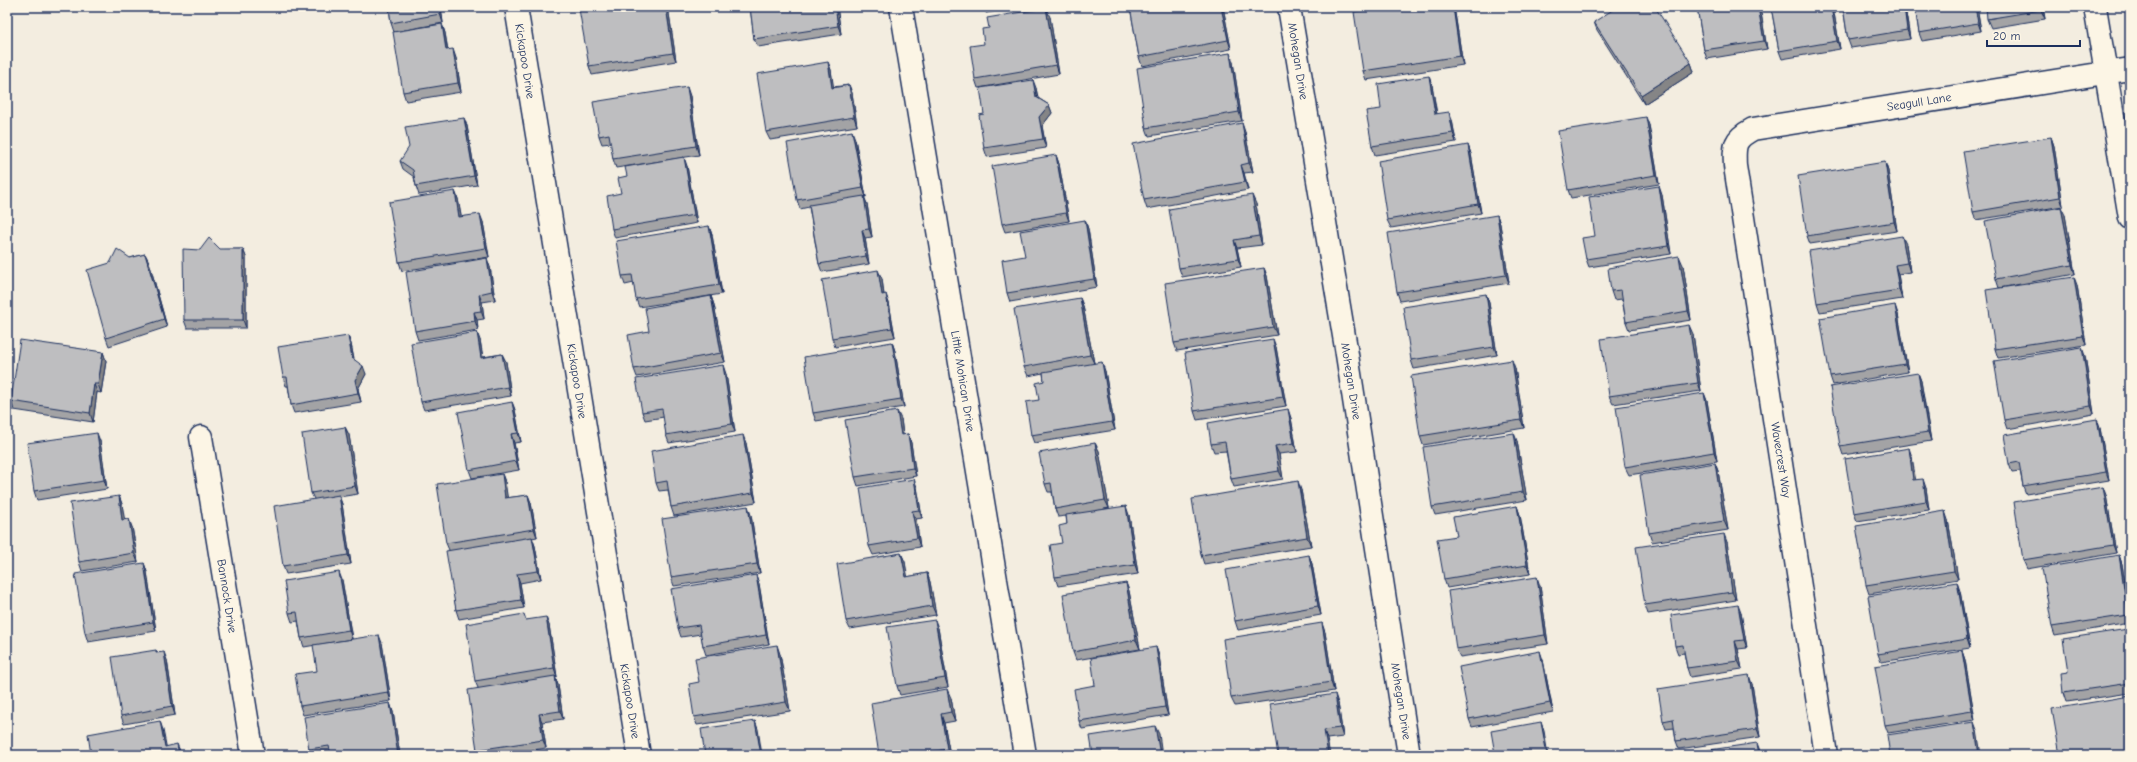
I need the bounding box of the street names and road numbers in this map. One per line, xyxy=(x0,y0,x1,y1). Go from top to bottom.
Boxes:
street label: Mohegan Drive xyxy=(1285,21,1311,101)
street label: Kickapoo Drive xyxy=(512,22,538,100)
street label: Seagull Lane xyxy=(1886,90,1952,114)
street label: Little Mohican Drive xyxy=(948,329,978,433)
street label: Mohegan Drive xyxy=(1338,341,1364,421)
street label: Kickapoo Drive xyxy=(564,342,590,420)
street label: Wavecrest Way xyxy=(1768,421,1794,499)
street label: Bannock Drive xyxy=(214,558,240,634)
street label: Mohegan Drive xyxy=(1388,661,1414,741)
street label: Kickapoo Drive xyxy=(617,662,643,740)

